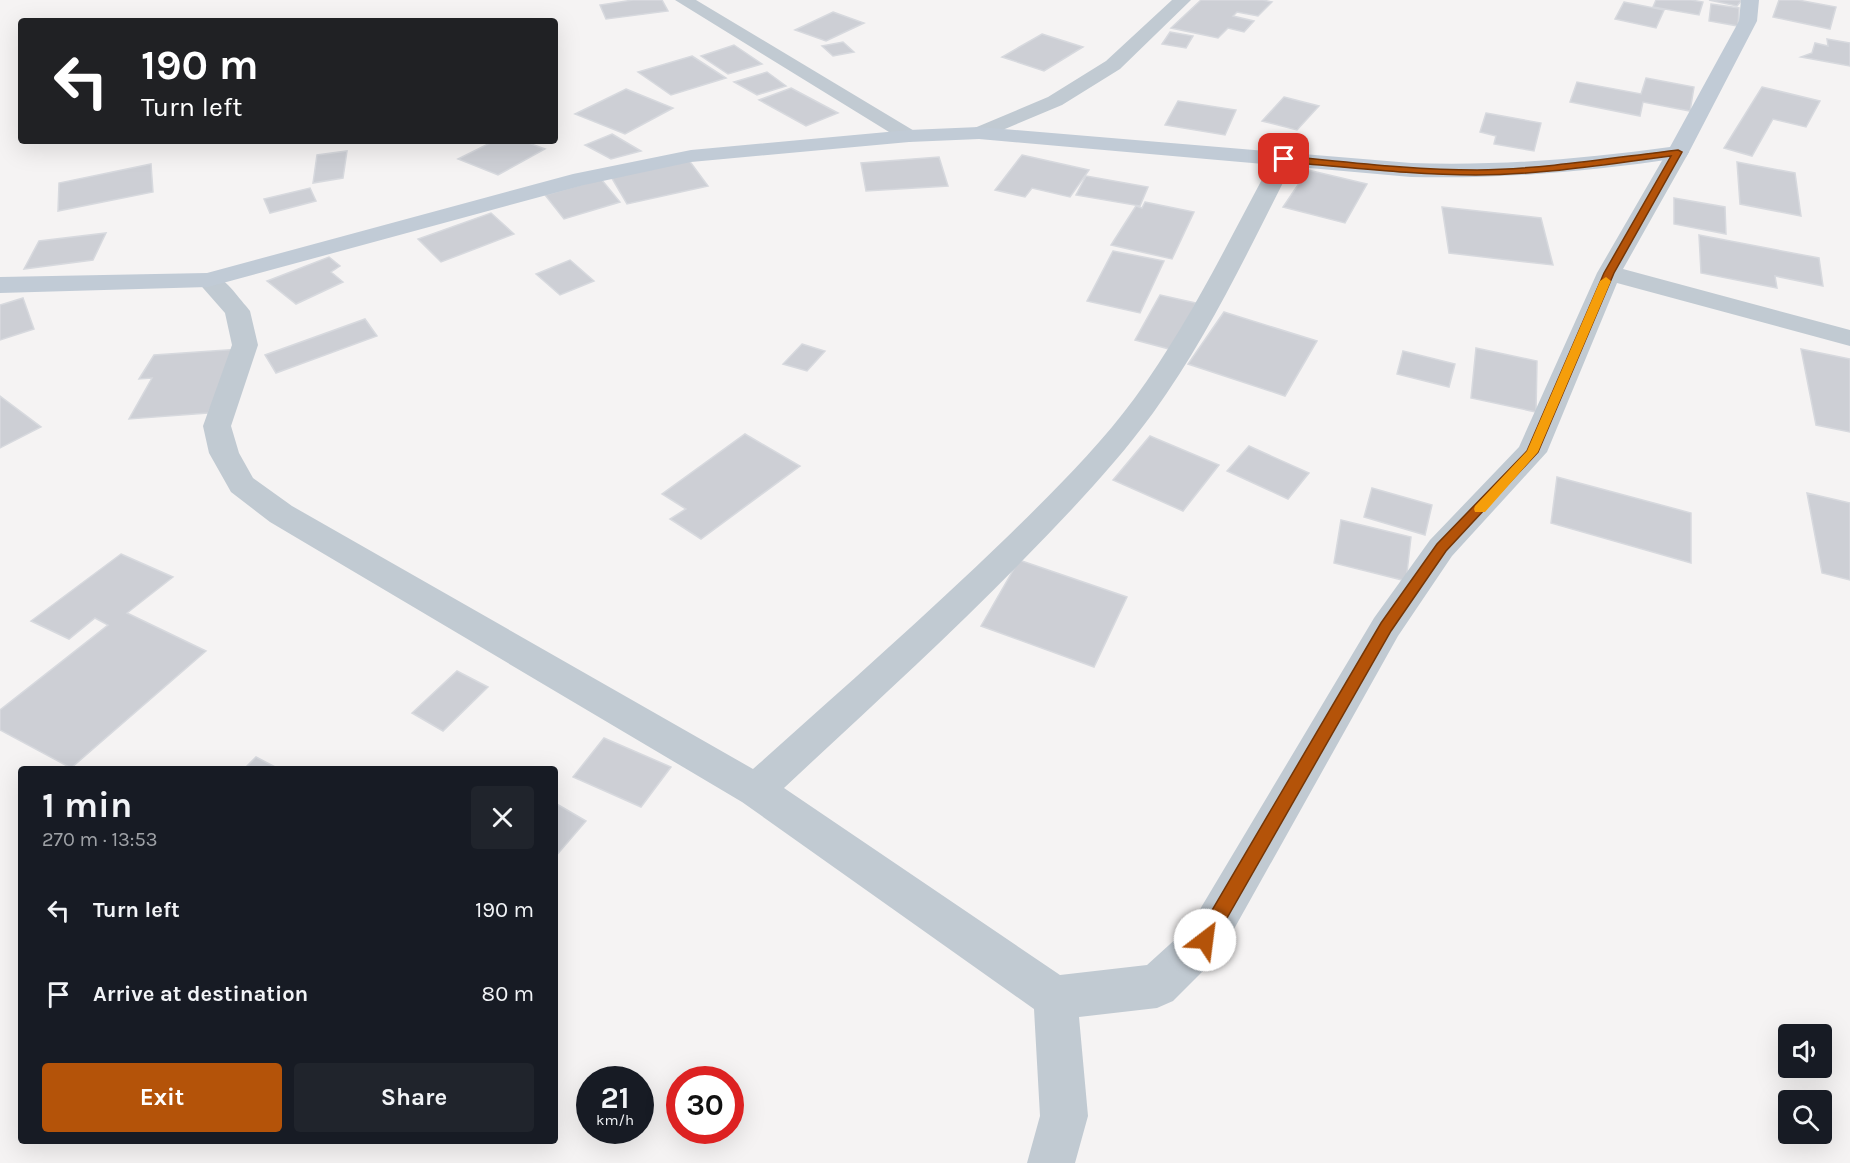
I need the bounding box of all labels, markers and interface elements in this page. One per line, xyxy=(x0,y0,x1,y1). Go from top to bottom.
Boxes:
text: 190 m xyxy=(141,40,259,90)
icon: left xyxy=(42,42,120,120)
text: Turn left xyxy=(141,91,242,123)
pin xyxy=(1258,133,1309,184)
icon: arrive xyxy=(1267,142,1300,175)
text: 1 min xyxy=(42,784,132,826)
button: close xyxy=(471,786,534,849)
text: 270 m · 13:53 xyxy=(42,828,158,851)
icon: left xyxy=(42,894,75,927)
text: Turn left xyxy=(93,897,180,923)
text: 190 m xyxy=(475,897,534,923)
position arrow xyxy=(1173,908,1237,972)
icon: arrive xyxy=(42,978,75,1011)
text: Arrive at destination xyxy=(93,981,308,1007)
text: 80 m xyxy=(482,981,534,1007)
map controls xyxy=(1778,1024,1832,1144)
button: sound xyxy=(1778,1024,1832,1078)
button: Exit xyxy=(42,1063,282,1132)
button: Share xyxy=(294,1063,534,1132)
speed limit sign: 30 xyxy=(666,1066,744,1144)
text: 21 xyxy=(601,1080,629,1116)
button: search xyxy=(1778,1090,1832,1144)
text: km/h xyxy=(596,1111,634,1129)

